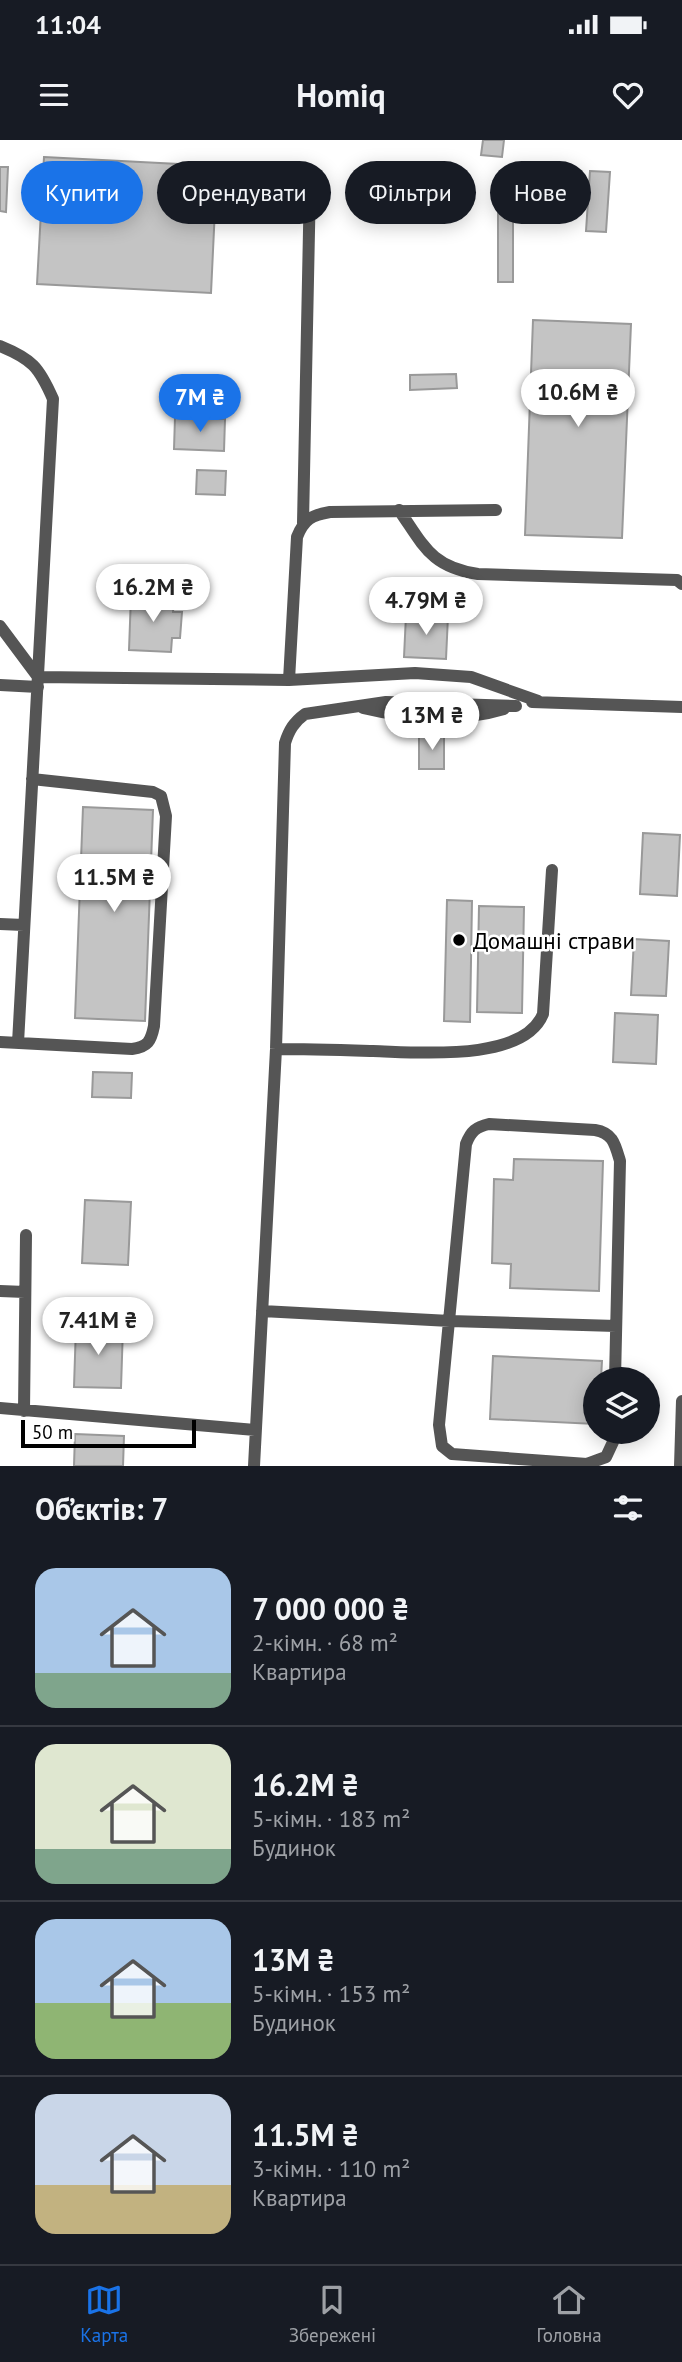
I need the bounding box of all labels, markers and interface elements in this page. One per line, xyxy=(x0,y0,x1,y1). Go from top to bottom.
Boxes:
text: 11:04 xyxy=(35,8,101,41)
text: Homiq xyxy=(296,74,386,116)
icon: menu xyxy=(35,76,73,114)
icon: heart xyxy=(609,76,647,114)
chip: Купити xyxy=(21,161,143,224)
chip: Орендувати xyxy=(157,161,331,224)
chip: Фільтри xyxy=(345,161,476,224)
chip: Нове xyxy=(490,161,591,224)
pin: 10.6M ₴ xyxy=(513,370,643,429)
pin: 7M ₴ xyxy=(159,374,241,434)
text: 10.6M ₴ xyxy=(537,377,619,406)
text: 7M ₴ xyxy=(175,382,225,411)
pin: 16.2M ₴ xyxy=(88,564,218,624)
text: 16.2M ₴ xyxy=(112,572,194,601)
pin: 4.79M ₴ xyxy=(361,578,491,637)
text: 4.79M ₴ xyxy=(385,585,467,614)
pin: 13M ₴ xyxy=(383,692,481,752)
text: 13M ₴ xyxy=(400,700,464,729)
pin: 11.5M ₴ xyxy=(49,854,179,914)
text: 11.5M ₴ xyxy=(73,862,155,891)
place label: Домашні страви xyxy=(473,926,635,955)
marker: Домашні страви xyxy=(451,932,467,948)
pin: 7.41M ₴ xyxy=(33,1298,163,1357)
text: 7.41M ₴ xyxy=(58,1305,138,1334)
map controls xyxy=(583,1367,660,1444)
button: layers xyxy=(583,1367,660,1444)
scale bar xyxy=(21,1417,196,1449)
text: 50 m xyxy=(32,1420,73,1444)
text: Об’єктів: 7 xyxy=(35,1489,168,1528)
icon: filters xyxy=(609,1489,647,1527)
text: 7 000 000 ₴ xyxy=(252,1589,409,1628)
icon: home xyxy=(91,1596,175,1680)
text: 2-кімн. · 68 m² xyxy=(252,1628,398,1657)
text: Квартира xyxy=(252,1657,347,1686)
text: 16.2M ₴ xyxy=(252,1765,359,1804)
icon: home xyxy=(91,1772,175,1856)
text: 5-кімн. · 183 m² xyxy=(252,1804,410,1833)
text: Будинок xyxy=(252,1833,336,1862)
text: 13M ₴ xyxy=(252,1940,335,1979)
icon: home xyxy=(91,1947,175,2031)
text: 5-кімн. · 153 m² xyxy=(252,1979,410,2008)
text: Будинок xyxy=(252,2008,336,2037)
text: 11.5M ₴ xyxy=(252,2115,359,2154)
icon: home xyxy=(91,2122,175,2206)
text: 3-кімн. · 110 m² xyxy=(252,2154,410,2183)
text: Квартира xyxy=(252,2183,347,2212)
tab: Карта xyxy=(80,2281,128,2347)
tab: Збережені xyxy=(289,2281,376,2347)
tab: Головна xyxy=(536,2281,602,2347)

